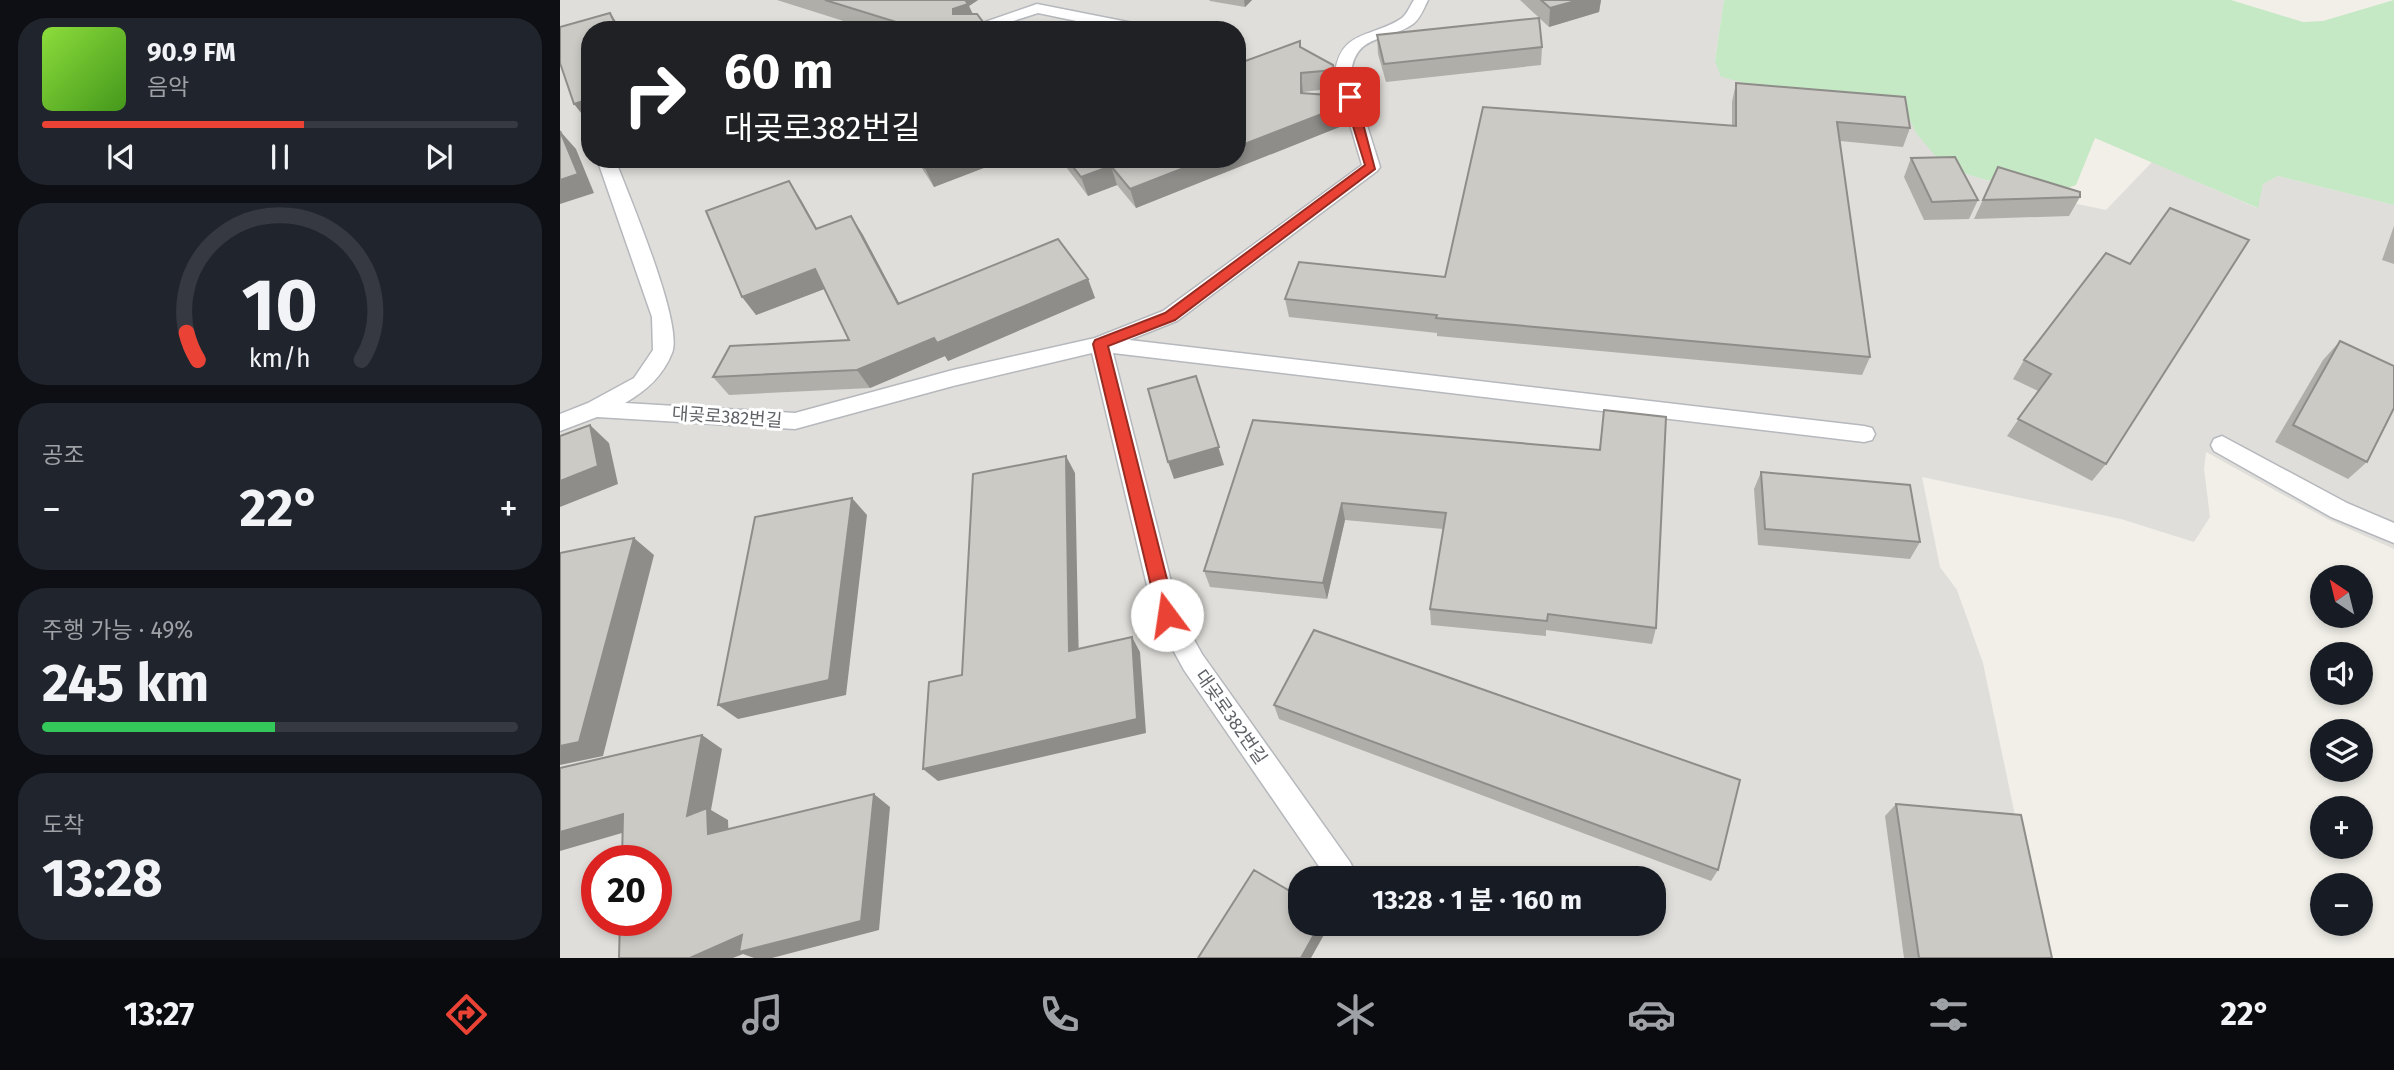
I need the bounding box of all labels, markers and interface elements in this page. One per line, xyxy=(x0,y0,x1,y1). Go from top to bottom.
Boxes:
text: 90.9 FM xyxy=(147,37,236,68)
text: 60 m xyxy=(724,42,833,101)
icon: right xyxy=(609,49,700,140)
pin xyxy=(1320,67,1380,127)
text: 음악 xyxy=(147,73,189,101)
icon: arrive xyxy=(1331,78,1369,116)
text: 대곶로382번길 xyxy=(724,109,920,147)
icon: previous xyxy=(102,138,140,176)
icon: pause xyxy=(261,138,299,176)
icon: next xyxy=(420,138,458,176)
text: 10 xyxy=(242,262,318,349)
text: km/h xyxy=(249,344,311,374)
street label: 대곶로382번길 xyxy=(671,402,783,432)
text: 공조 xyxy=(42,441,84,469)
text: 22° xyxy=(240,477,320,540)
text: − xyxy=(42,486,61,532)
text: + xyxy=(499,486,518,532)
north arrow xyxy=(2310,565,2373,628)
map controls xyxy=(2310,565,2373,936)
position arrow xyxy=(1130,578,1204,652)
text: 주행 가능 · 49% xyxy=(42,616,193,644)
button: sound xyxy=(2310,642,2373,705)
text: 245 km xyxy=(42,652,209,715)
street label: 대곶로382번길 xyxy=(1190,665,1272,769)
button: layers xyxy=(2310,719,2373,782)
button: + xyxy=(2310,796,2373,859)
text: 도착 xyxy=(42,811,84,839)
speed limit sign: 20 xyxy=(581,845,672,936)
text: 13:28 xyxy=(42,847,163,910)
button: − xyxy=(2310,873,2373,936)
text: 13:28 · 1 분 · 160 m xyxy=(1372,885,1582,916)
icon: directions xyxy=(442,990,491,1039)
icon: music xyxy=(738,990,787,1039)
icon: phone xyxy=(1035,990,1084,1039)
icon: climate xyxy=(1331,990,1380,1039)
icon: car xyxy=(1627,990,1676,1039)
icon: filters xyxy=(1924,990,1973,1039)
text: 13:27 xyxy=(124,995,194,1033)
text: 22° xyxy=(2220,995,2270,1033)

